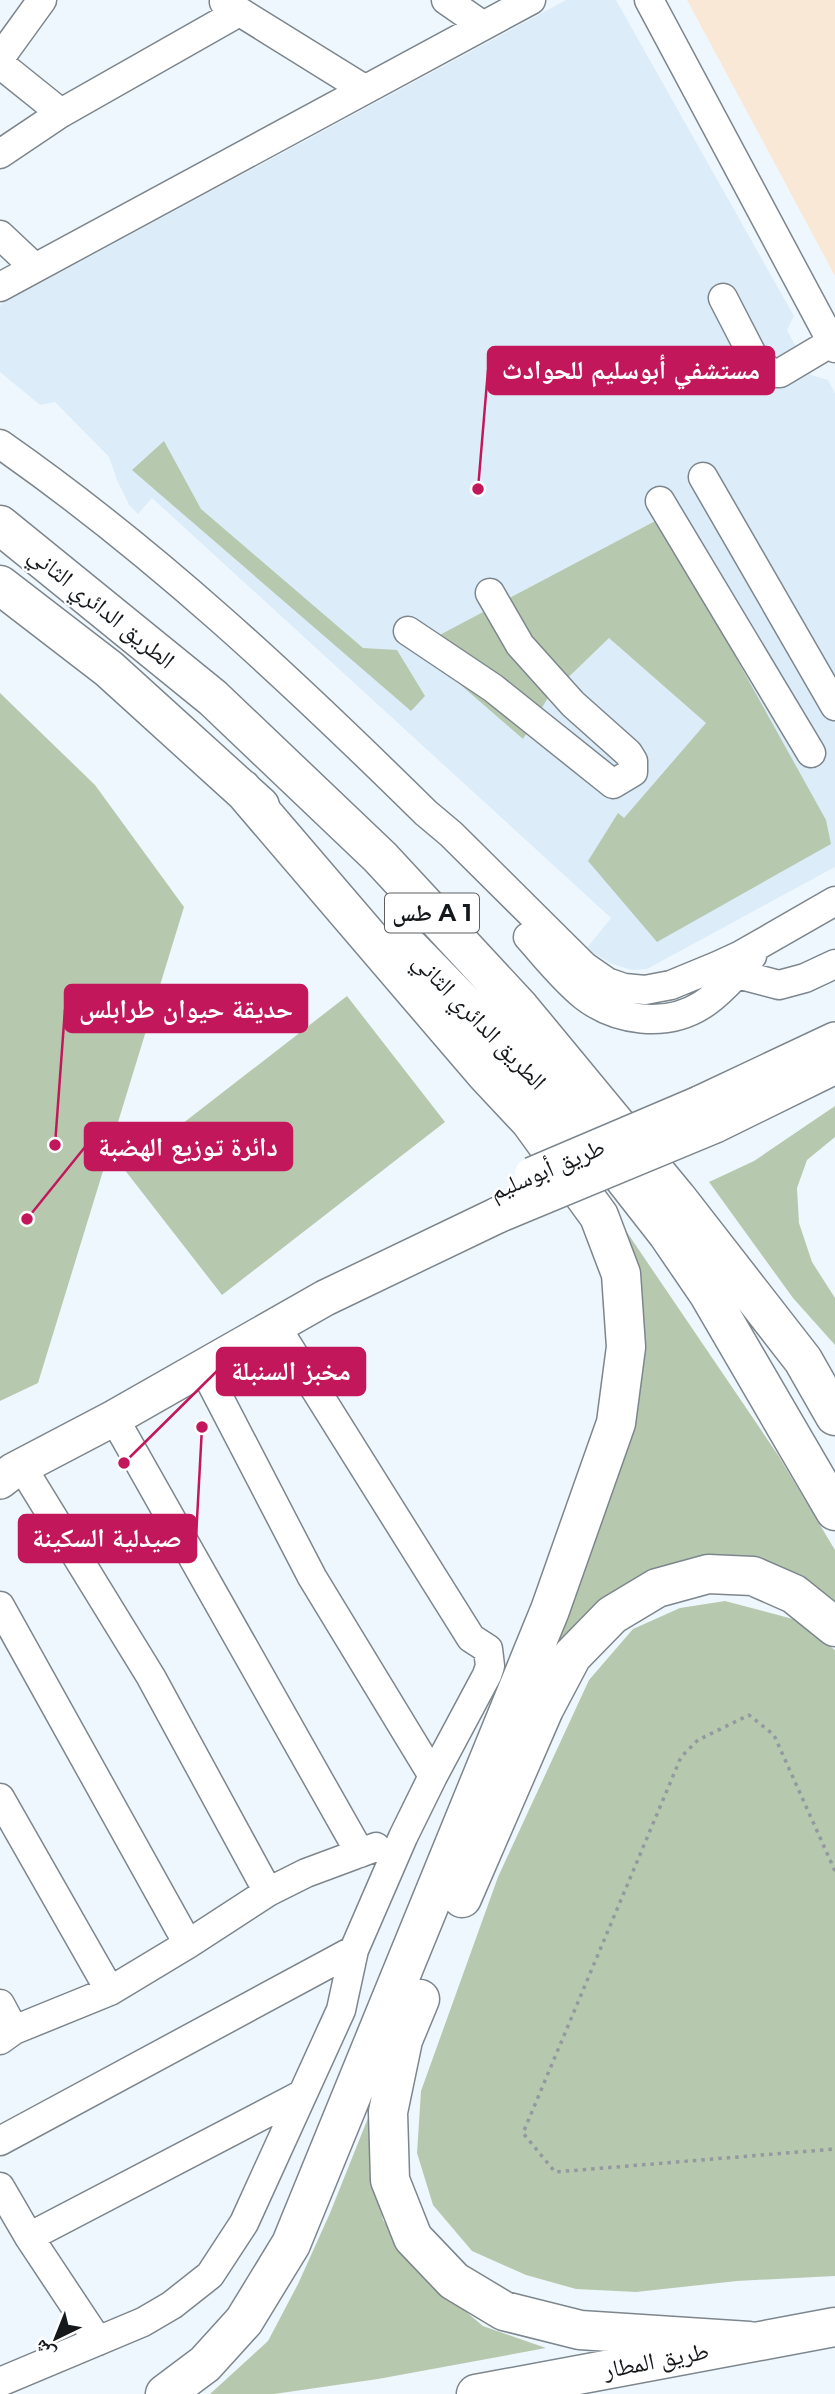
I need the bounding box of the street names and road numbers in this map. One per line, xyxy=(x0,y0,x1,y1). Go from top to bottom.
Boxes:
street label: الطريق الدائري الثاني xyxy=(20,539,181,679)
road number: طس A 1 xyxy=(385,893,479,932)
street label: الطريق الدائري الثاني xyxy=(404,946,553,1099)
street label: طريق أبوسليم xyxy=(485,1132,610,1208)
street label: طريق المطار xyxy=(600,2336,711,2385)

